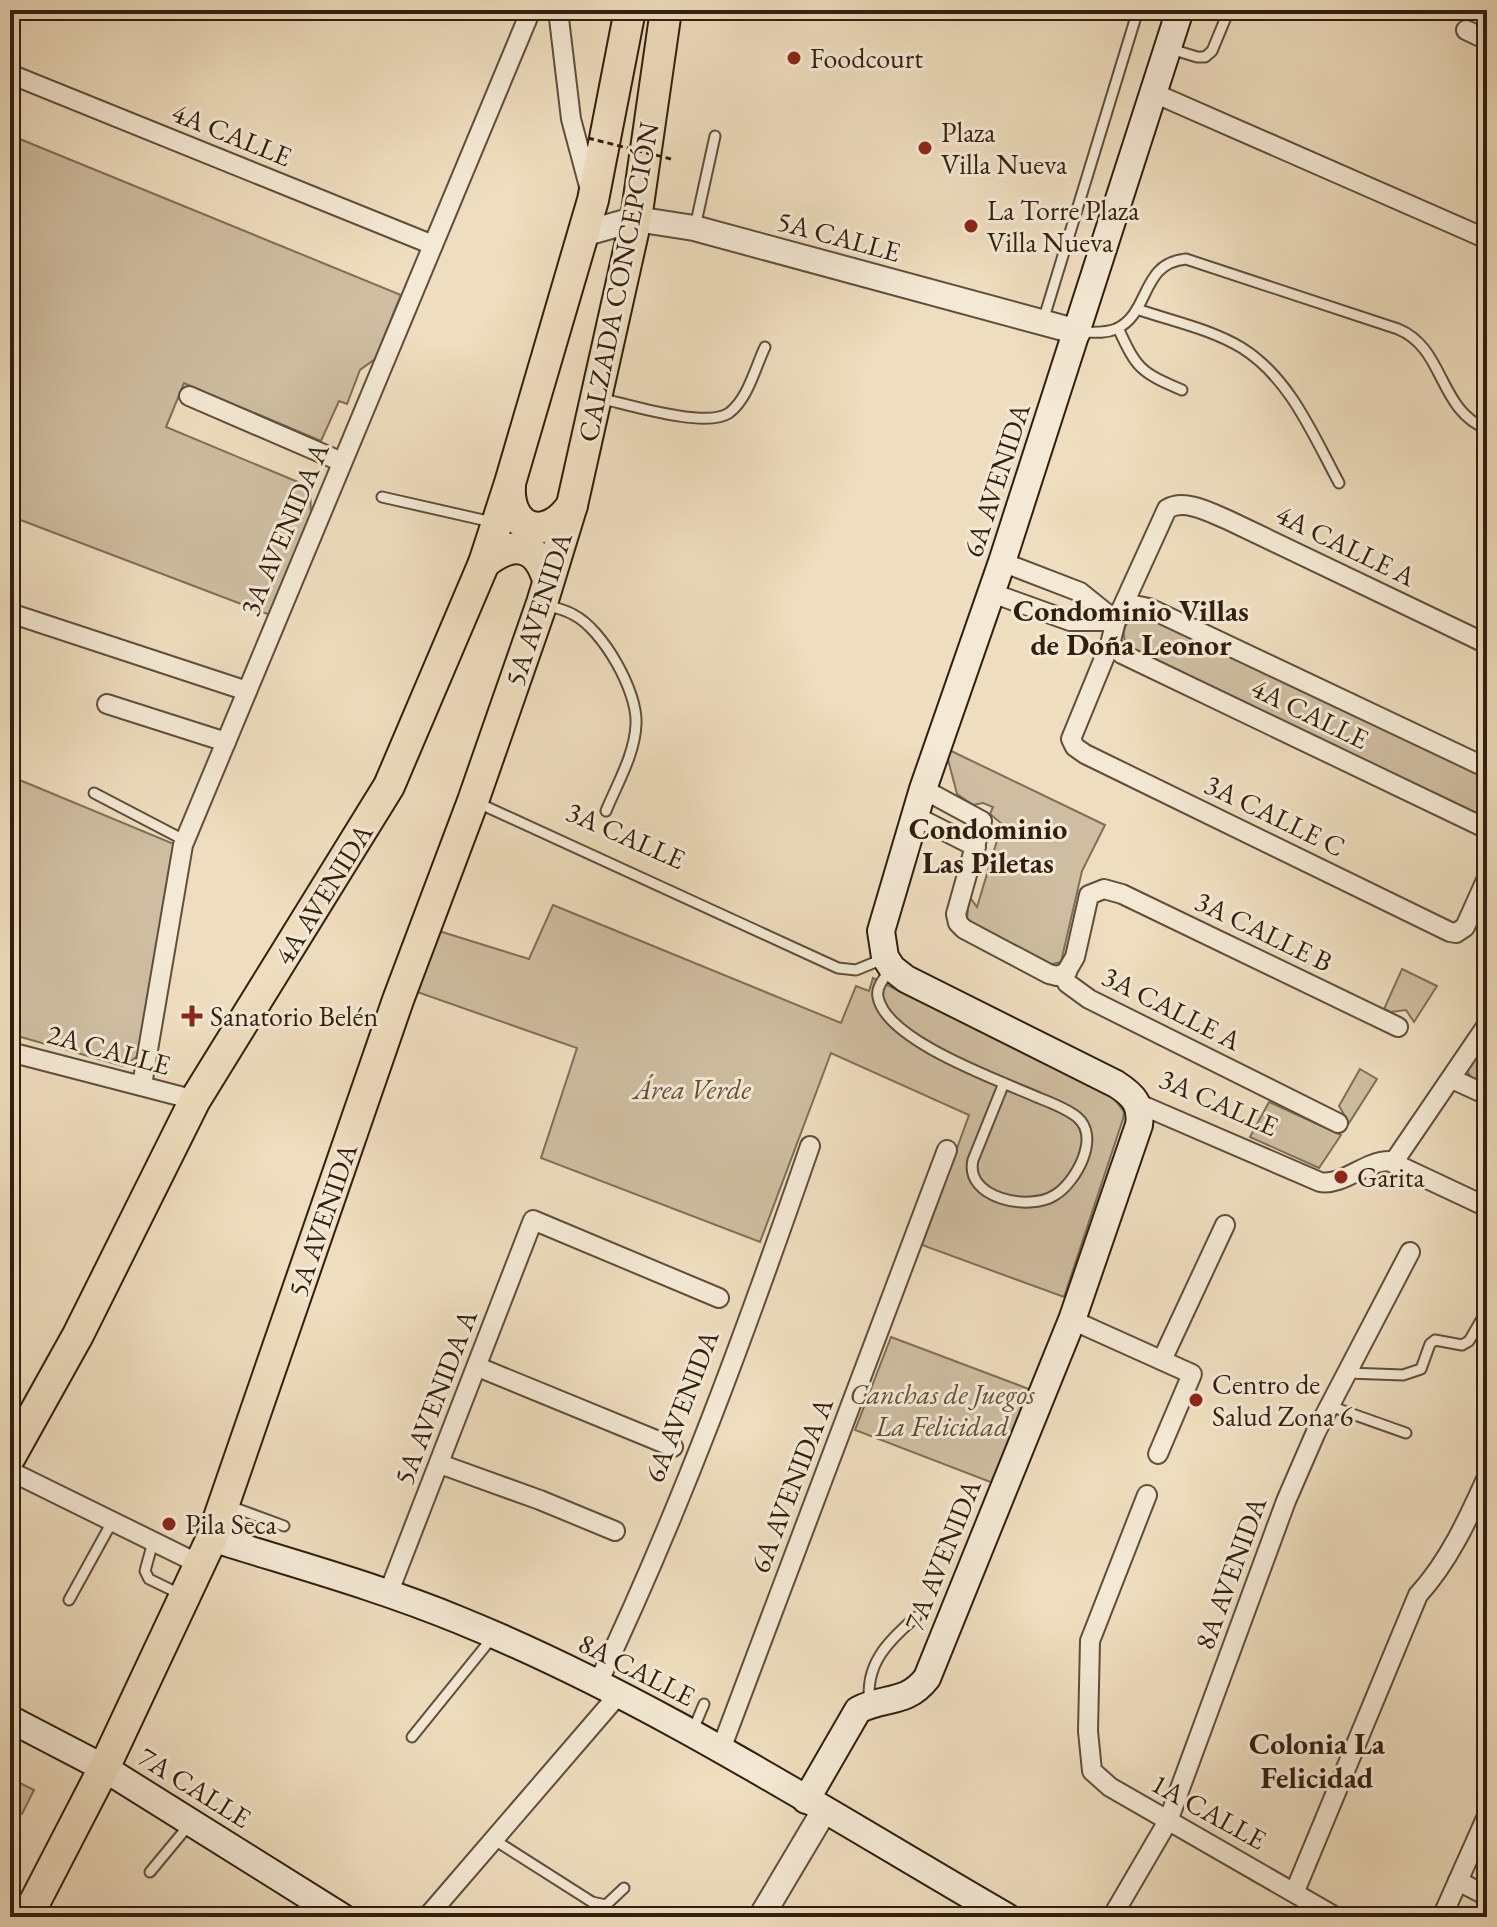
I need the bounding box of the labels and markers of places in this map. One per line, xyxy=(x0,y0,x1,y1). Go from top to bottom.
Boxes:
place label: Foodcourt xyxy=(810,40,923,76)
marker: Foodcourt xyxy=(785,49,803,67)
place label: Plaza Villa Nueva xyxy=(941,114,1068,182)
marker: Plaza Villa Nueva xyxy=(916,139,934,157)
place label: La Torre Plaza Villa Nueva xyxy=(987,192,1140,260)
marker: La Torre Plaza Villa Nueva xyxy=(962,217,980,235)
place label: Sanatorio Belén xyxy=(210,998,378,1034)
marker: Sanatorio Belén xyxy=(181,1005,203,1027)
place label: Garita xyxy=(1357,1159,1426,1195)
marker: Garita xyxy=(1332,1168,1350,1186)
place label: Centro de Salud Zona 6 xyxy=(1212,1366,1353,1434)
marker: Centro de Salud Zona 6 xyxy=(1187,1391,1205,1409)
place label: Pila Seca xyxy=(185,1506,277,1542)
marker: Pila Seca xyxy=(160,1515,178,1533)

